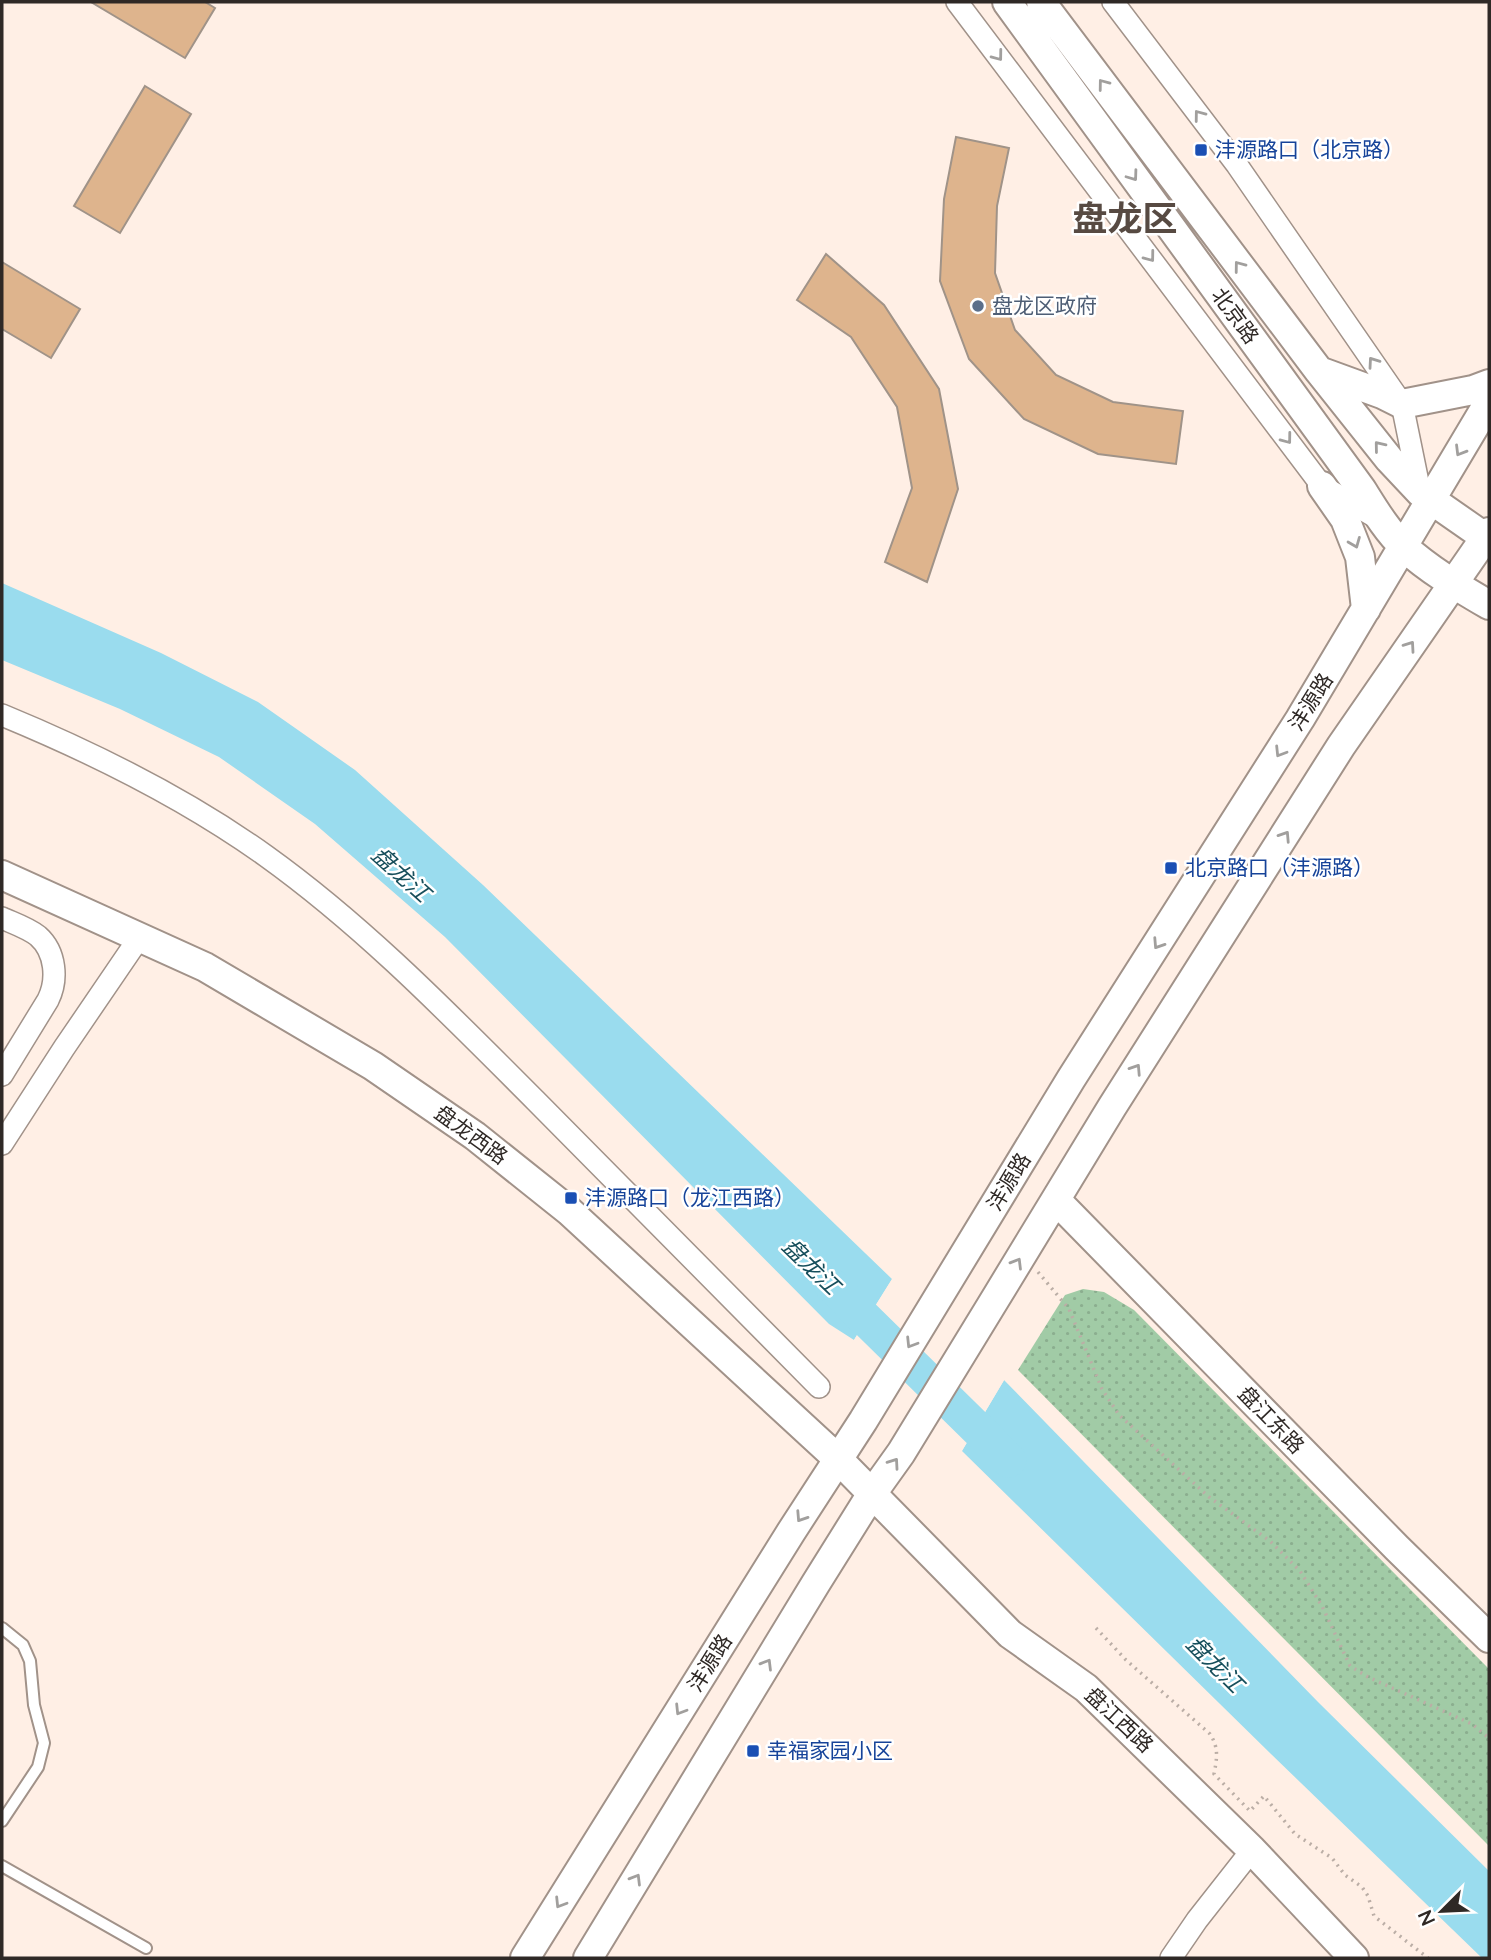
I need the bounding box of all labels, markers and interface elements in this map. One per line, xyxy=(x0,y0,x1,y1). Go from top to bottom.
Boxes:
one-way arrow xyxy=(990,48,1002,61)
one-way arrow xyxy=(1098,80,1111,92)
one-way arrow xyxy=(1195,111,1208,123)
place label: 沣源路口（北京路） xyxy=(1215,136,1404,161)
marker: 沣源路口（北京路） xyxy=(1193,142,1209,158)
one-way arrow xyxy=(1125,168,1137,181)
district label: 盘龙区 xyxy=(1072,196,1178,238)
one-way arrow xyxy=(1141,250,1154,262)
one-way arrow xyxy=(1235,262,1248,274)
street label: 北京路 xyxy=(1208,282,1265,348)
place label: 盘龙区政府 xyxy=(992,292,1097,317)
marker: 盘龙区政府 xyxy=(970,298,986,314)
one-way arrow xyxy=(1368,356,1381,369)
one-way arrow xyxy=(1279,431,1291,444)
one-way arrow xyxy=(1374,442,1387,454)
one-way arrow xyxy=(1455,443,1468,456)
one-way arrow xyxy=(1346,537,1360,549)
one-way arrow xyxy=(1402,641,1414,654)
street label: 沣源路 xyxy=(1282,668,1337,735)
one-way arrow xyxy=(1275,745,1288,758)
one-way arrow xyxy=(1277,831,1289,844)
water label: 盘龙江 xyxy=(367,840,439,909)
place label: 北京路口（沣源路） xyxy=(1185,854,1374,879)
marker: 北京路口（沣源路） xyxy=(1163,860,1179,876)
one-way arrow xyxy=(1153,936,1166,949)
one-way arrow xyxy=(1127,1064,1140,1077)
street label: 盘龙西路 xyxy=(431,1099,513,1169)
street label: 沣源路 xyxy=(981,1148,1035,1215)
place label: 沣源路口（龙江西路） xyxy=(585,1184,795,1209)
marker: 沣源路口（龙江西路） xyxy=(563,1190,579,1206)
water label: 盘龙江 xyxy=(777,1231,848,1301)
one-way arrow xyxy=(1009,1258,1022,1271)
one-way arrow xyxy=(907,1335,920,1348)
street label: 盘江东路 xyxy=(1234,1380,1310,1458)
one-way arrow xyxy=(885,1458,898,1471)
one-way arrow xyxy=(797,1509,810,1522)
street label: 沣源路 xyxy=(681,1629,736,1696)
water label: 盘龙江 xyxy=(1181,1629,1252,1700)
one-way arrow xyxy=(759,1658,772,1671)
street label: 盘江西路 xyxy=(1081,1681,1159,1757)
one-way arrow xyxy=(676,1702,689,1715)
place label: 幸福家园小区 xyxy=(767,1737,893,1762)
marker: 幸福家园小区 xyxy=(745,1743,761,1759)
one-way arrow xyxy=(628,1874,641,1887)
north arrow xyxy=(1407,1876,1477,1946)
one-way arrow xyxy=(555,1895,568,1908)
text: N xyxy=(1413,1907,1439,1929)

